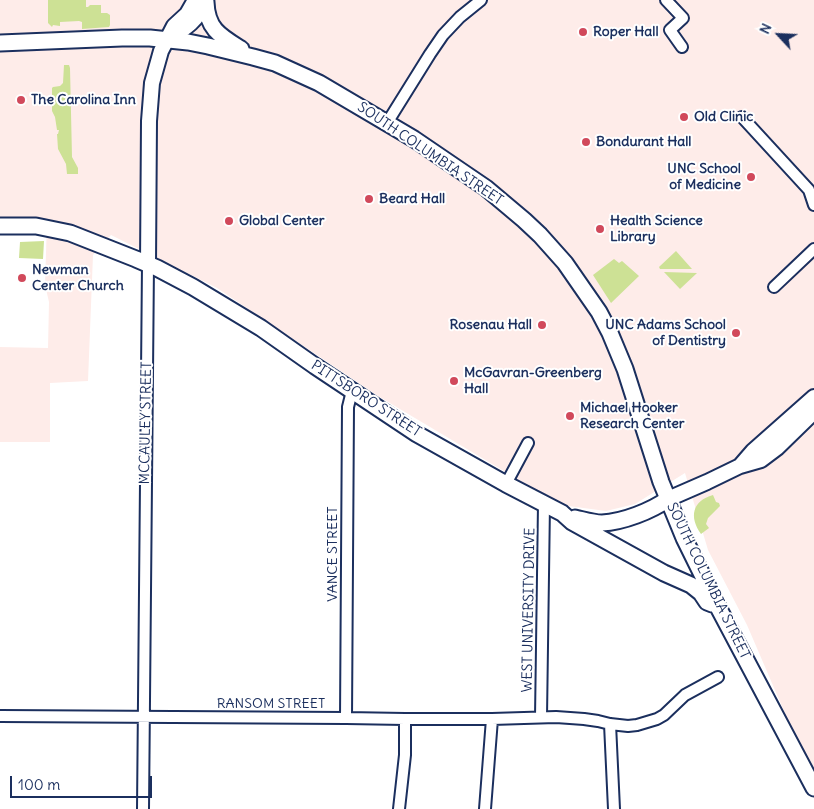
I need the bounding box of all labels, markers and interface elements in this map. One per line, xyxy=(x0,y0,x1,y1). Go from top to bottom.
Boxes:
north arrow xyxy=(754,10,804,60)
text: N xyxy=(755,20,776,37)
place label: Roper Hall xyxy=(593,24,659,40)
marker: Roper Hall xyxy=(577,26,589,38)
place label: The Carolina Inn xyxy=(31,92,136,108)
marker: The Carolina Inn xyxy=(15,94,27,106)
street label: SOUTH COLUMBIA STREET xyxy=(354,99,506,209)
place label: Old Clinic xyxy=(694,109,753,125)
marker: Old Clinic xyxy=(678,111,690,123)
place label: Bondurant Hall xyxy=(596,134,691,150)
marker: Bondurant Hall xyxy=(580,136,592,148)
place label: UNC School of Medicine xyxy=(667,161,741,193)
marker: UNC School of Medicine xyxy=(745,171,757,183)
place label: Beard Hall xyxy=(379,191,445,207)
marker: Beard Hall xyxy=(363,193,375,205)
place label: Global Center xyxy=(239,213,324,229)
place label: Health Science Library xyxy=(610,213,703,246)
marker: Global Center xyxy=(223,215,235,227)
marker: Health Science Library xyxy=(594,223,606,235)
place label: Newman Center Church xyxy=(32,262,124,294)
marker: Newman Center Church xyxy=(16,272,28,284)
place label: Rosenau Hall xyxy=(450,317,532,333)
place label: UNC Adams School of Dentistry xyxy=(605,317,726,350)
marker: Rosenau Hall xyxy=(536,319,548,331)
marker: UNC Adams School of Dentistry xyxy=(730,327,742,339)
street label: PITTSBORO STREET xyxy=(308,357,424,441)
street label: MCCAULEY STREET xyxy=(137,362,155,484)
place label: McGavran-Greenberg Hall xyxy=(464,365,602,398)
marker: McGavran-Greenberg Hall xyxy=(448,375,460,387)
place label: Michael Hooker Research Center xyxy=(580,400,684,432)
marker: Michael Hooker Research Center xyxy=(564,410,576,422)
street label: SOUTH COLUMBIA STREET xyxy=(663,500,753,662)
street label: VANCE STREET xyxy=(325,506,341,602)
street label: WEST UNIVERSITY DRIVE xyxy=(519,527,539,693)
street label: RANSOM STREET xyxy=(217,696,325,712)
scale bar xyxy=(12,766,155,798)
text: 100 m xyxy=(18,775,60,794)

